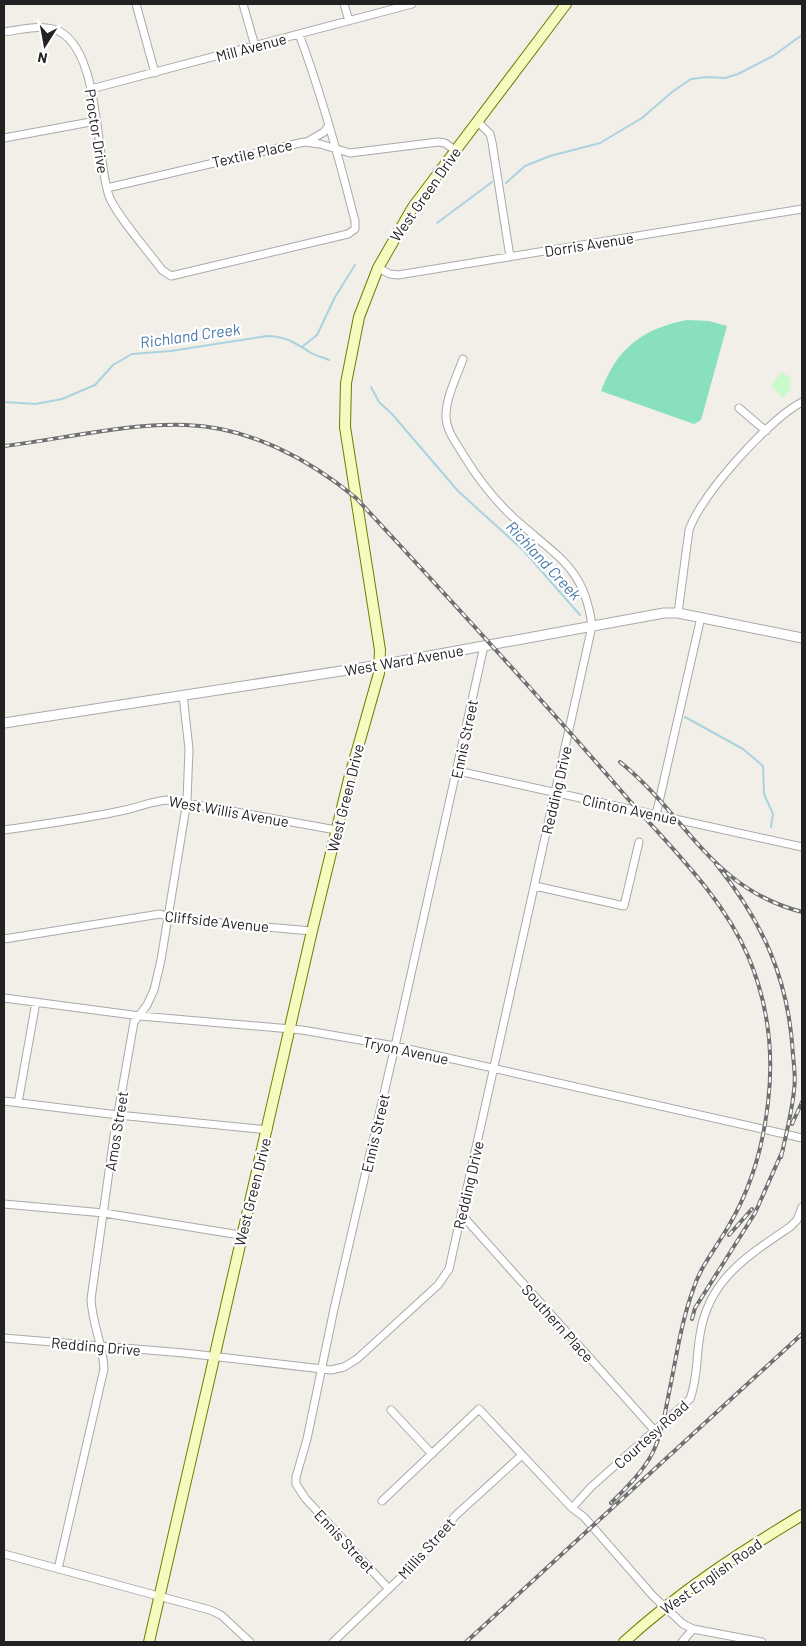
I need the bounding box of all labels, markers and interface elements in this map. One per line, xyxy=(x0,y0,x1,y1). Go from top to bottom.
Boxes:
north arrow xyxy=(20,20,70,70)
street label: Mill Avenue xyxy=(214,29,288,65)
text: N xyxy=(36,49,49,67)
street label: Proctor Drive xyxy=(81,87,113,175)
street label: Textile Place xyxy=(210,135,294,171)
street label: West Green Drive xyxy=(386,143,464,245)
street label: Dorris Avenue xyxy=(543,228,635,260)
water label: Richland Creek xyxy=(139,319,242,351)
water label: Richland Creek xyxy=(503,517,586,604)
street label: West Ward Avenue xyxy=(343,641,465,679)
street label: Ennis Street xyxy=(447,698,481,780)
street label: West Green Drive xyxy=(323,742,367,854)
street label: Redding Drive xyxy=(537,744,575,836)
street label: Clinton Avenue xyxy=(581,790,679,828)
street label: West Willis Avenue xyxy=(168,792,290,830)
street label: Cliffside Avenue xyxy=(164,907,270,935)
street label: Tryon Avenue xyxy=(361,1032,451,1068)
street label: Amos Street xyxy=(101,1090,131,1172)
street label: Ennis Street xyxy=(357,1092,393,1174)
street label: West Green Drive xyxy=(230,1136,274,1248)
street label: Redding Drive xyxy=(449,1139,487,1231)
street label: Southern Place xyxy=(518,1280,598,1366)
street label: Redding Drive xyxy=(50,1333,142,1359)
street label: Courtesy Road xyxy=(610,1396,692,1472)
street label: Ennis Street xyxy=(311,1506,379,1576)
street label: Millis Street xyxy=(394,1514,458,1582)
street label: West English Road xyxy=(657,1534,765,1618)

